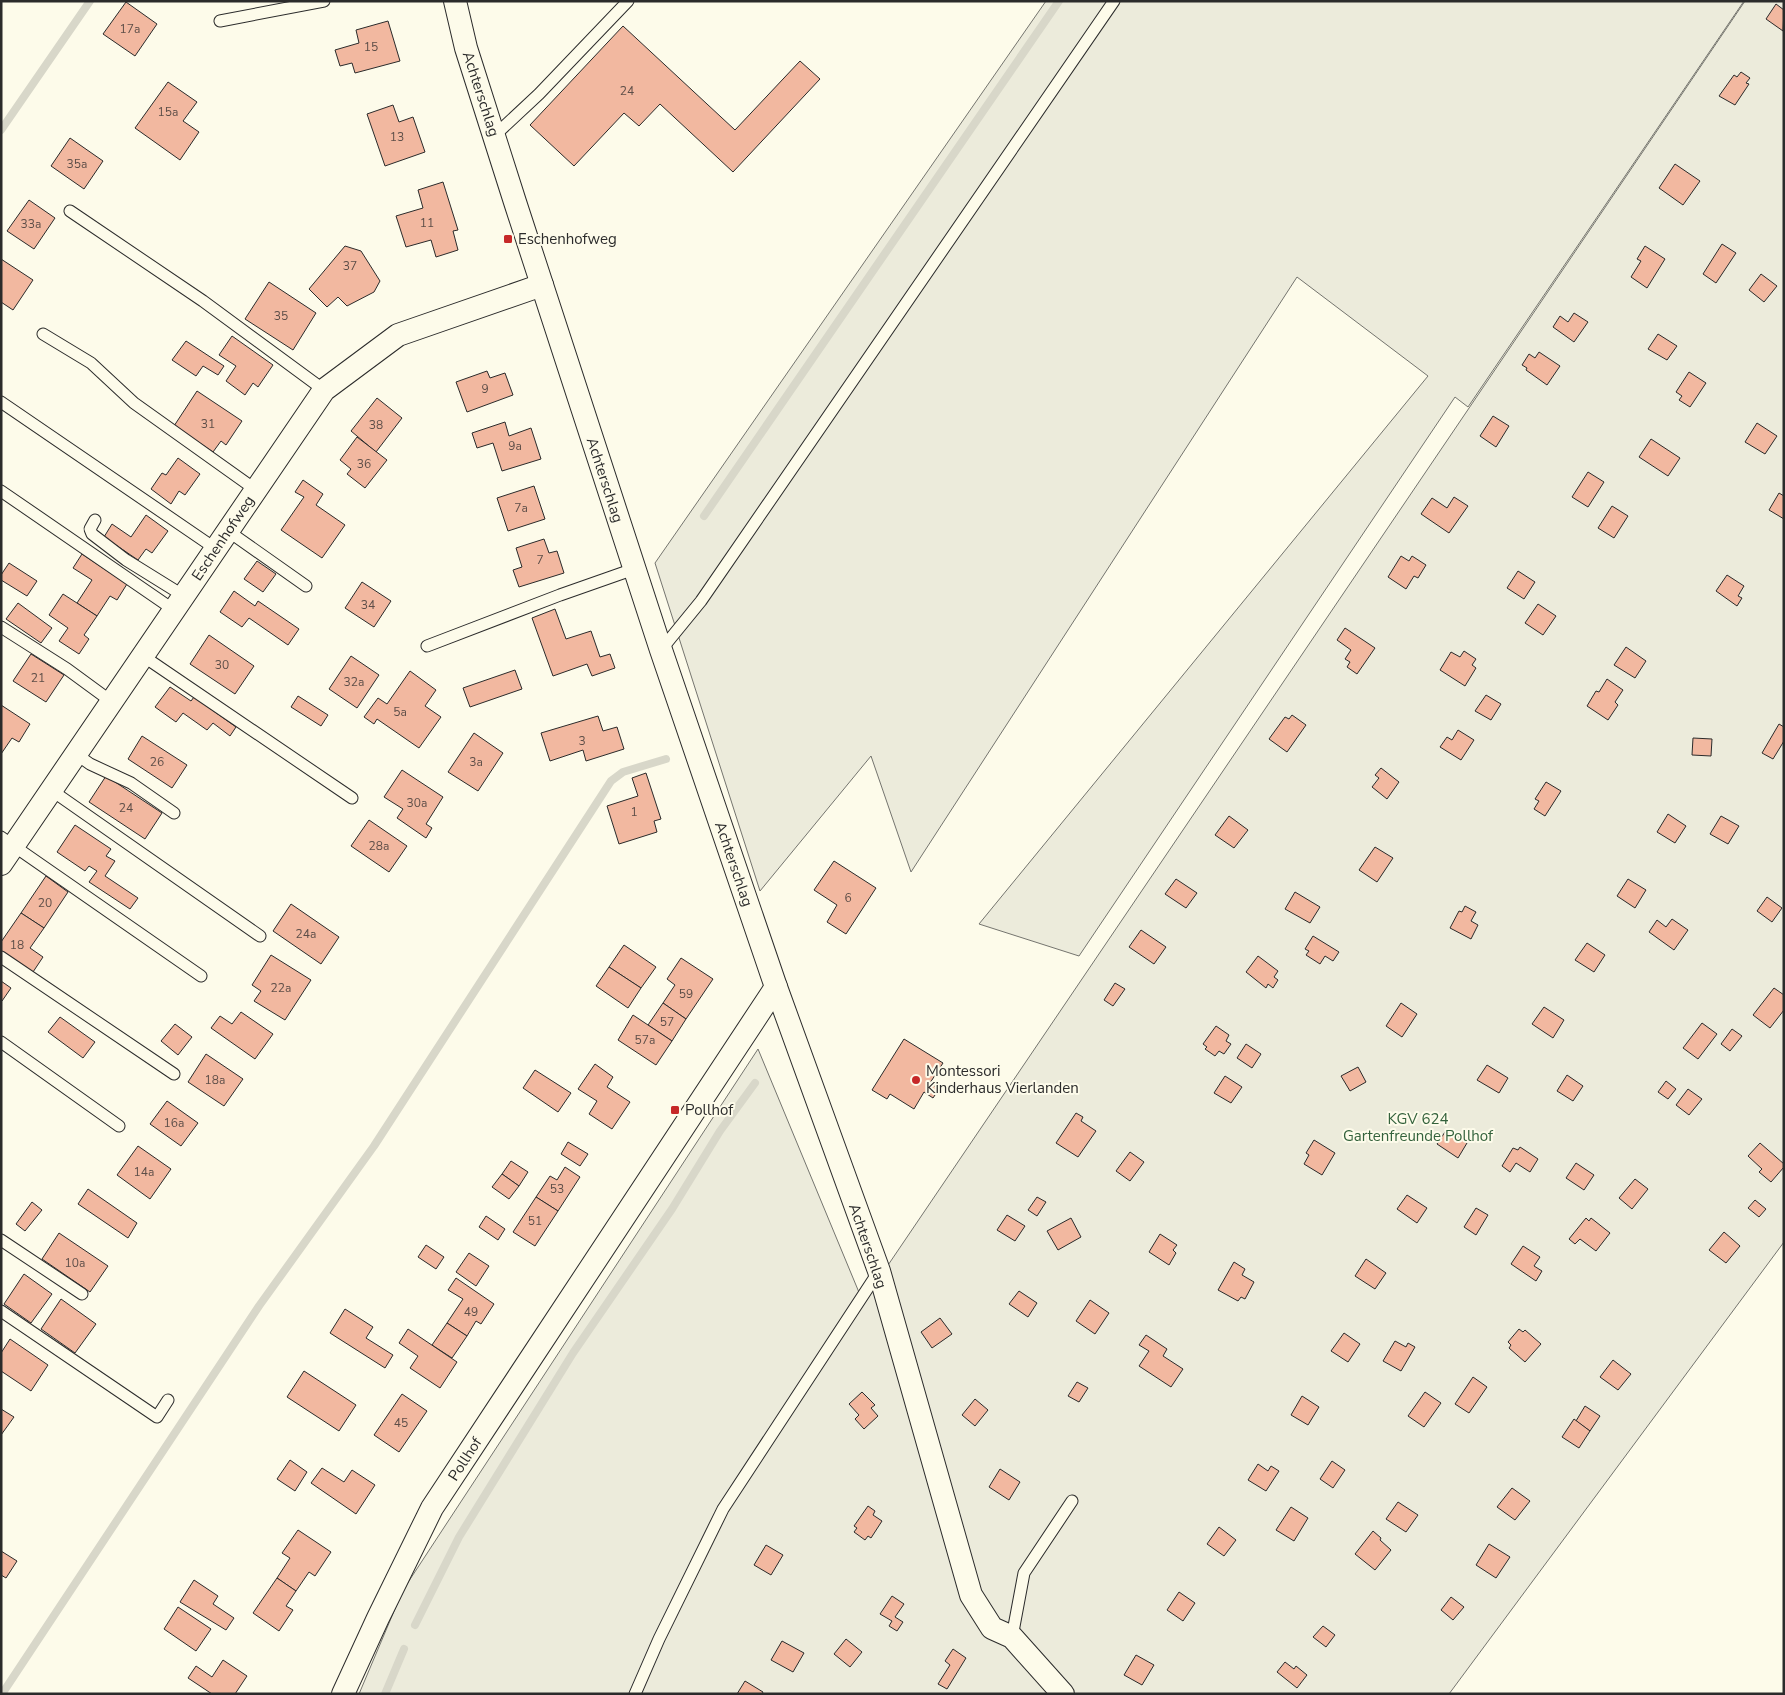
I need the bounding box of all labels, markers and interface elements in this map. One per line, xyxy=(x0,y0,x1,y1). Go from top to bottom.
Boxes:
house number: 17a xyxy=(120,21,140,37)
house number: 15 xyxy=(364,39,378,55)
street label: Achterschlag xyxy=(458,49,504,139)
house number: 24 xyxy=(620,83,634,99)
house number: 15a xyxy=(158,104,178,120)
house number: 13 xyxy=(390,129,404,145)
house number: 35a xyxy=(67,156,87,172)
house number: 11 xyxy=(420,215,434,231)
house number: 33a xyxy=(21,216,41,232)
place label: Eschenhofweg xyxy=(518,229,617,249)
marker: Eschenhofweg xyxy=(502,233,514,245)
house number: 37 xyxy=(343,258,357,274)
house number: 35 xyxy=(274,308,288,324)
house number: 9 xyxy=(481,381,489,397)
house number: 31 xyxy=(201,416,215,432)
house number: 38 xyxy=(369,417,383,433)
street label: Achterschlag xyxy=(582,435,628,525)
house number: 9a xyxy=(508,438,522,454)
house number: 36 xyxy=(357,456,371,472)
street label: Eschenhofweg xyxy=(187,491,259,585)
house number: 7a xyxy=(514,500,528,516)
house number: 7 xyxy=(536,552,544,568)
house number: 34 xyxy=(361,597,375,613)
house number: 30 xyxy=(215,657,229,673)
house number: 21 xyxy=(31,670,45,686)
house number: 32a xyxy=(344,674,364,690)
house number: 5a xyxy=(393,704,407,720)
house number: 3 xyxy=(578,733,586,749)
house number: 26 xyxy=(150,754,164,770)
house number: 3a xyxy=(469,754,483,770)
house number: 30a xyxy=(407,795,427,811)
house number: 24 xyxy=(119,800,133,816)
house number: 1 xyxy=(630,804,638,820)
street label: Achterschlag xyxy=(710,819,758,909)
house number: 28a xyxy=(369,838,389,854)
house number: 6 xyxy=(844,890,852,906)
house number: 20 xyxy=(38,895,52,911)
house number: 24a xyxy=(296,926,316,942)
house number: 18 xyxy=(10,937,24,953)
house number: 22a xyxy=(271,980,291,996)
house number: 59 xyxy=(679,986,693,1002)
house number: 57 xyxy=(660,1014,674,1030)
house number: 57a xyxy=(635,1032,655,1048)
place label: Montessori Kinderhaus Vierlanden xyxy=(926,1061,1079,1098)
house number: 18a xyxy=(205,1072,225,1088)
marker: Montessori Kinderhaus Vierlanden xyxy=(910,1074,922,1086)
place label: Pollhof xyxy=(685,1100,734,1120)
marker: Pollhof xyxy=(669,1104,681,1116)
park label: KGV 624 Gartenfreunde Pollhof xyxy=(1343,1109,1494,1146)
house number: 16a xyxy=(164,1115,184,1131)
house number: 14a xyxy=(134,1164,154,1180)
house number: 53 xyxy=(550,1181,564,1197)
street label: Achterschlag xyxy=(844,1201,892,1291)
house number: 51 xyxy=(528,1213,542,1229)
house number: 10a xyxy=(65,1255,85,1271)
house number: 49 xyxy=(464,1304,478,1320)
house number: 45 xyxy=(394,1415,408,1431)
street label: Pollhof xyxy=(443,1433,487,1485)

